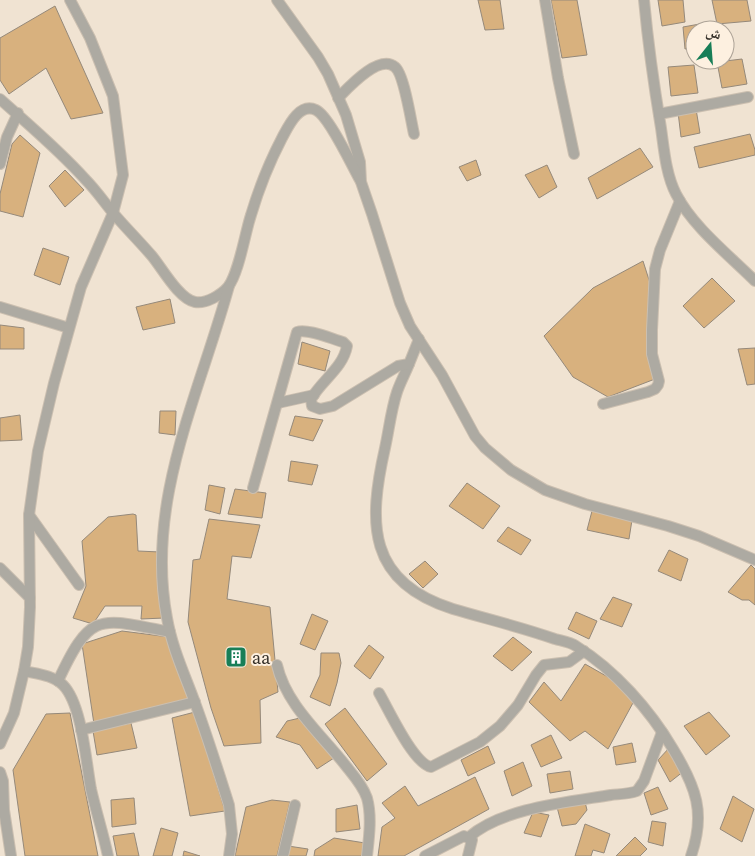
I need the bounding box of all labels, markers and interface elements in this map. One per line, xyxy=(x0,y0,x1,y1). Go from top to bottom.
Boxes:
north arrow xyxy=(685,20,735,70)
text: ش xyxy=(704,21,724,44)
building icon: aa xyxy=(224,645,248,669)
place label: aa xyxy=(252,645,271,670)

